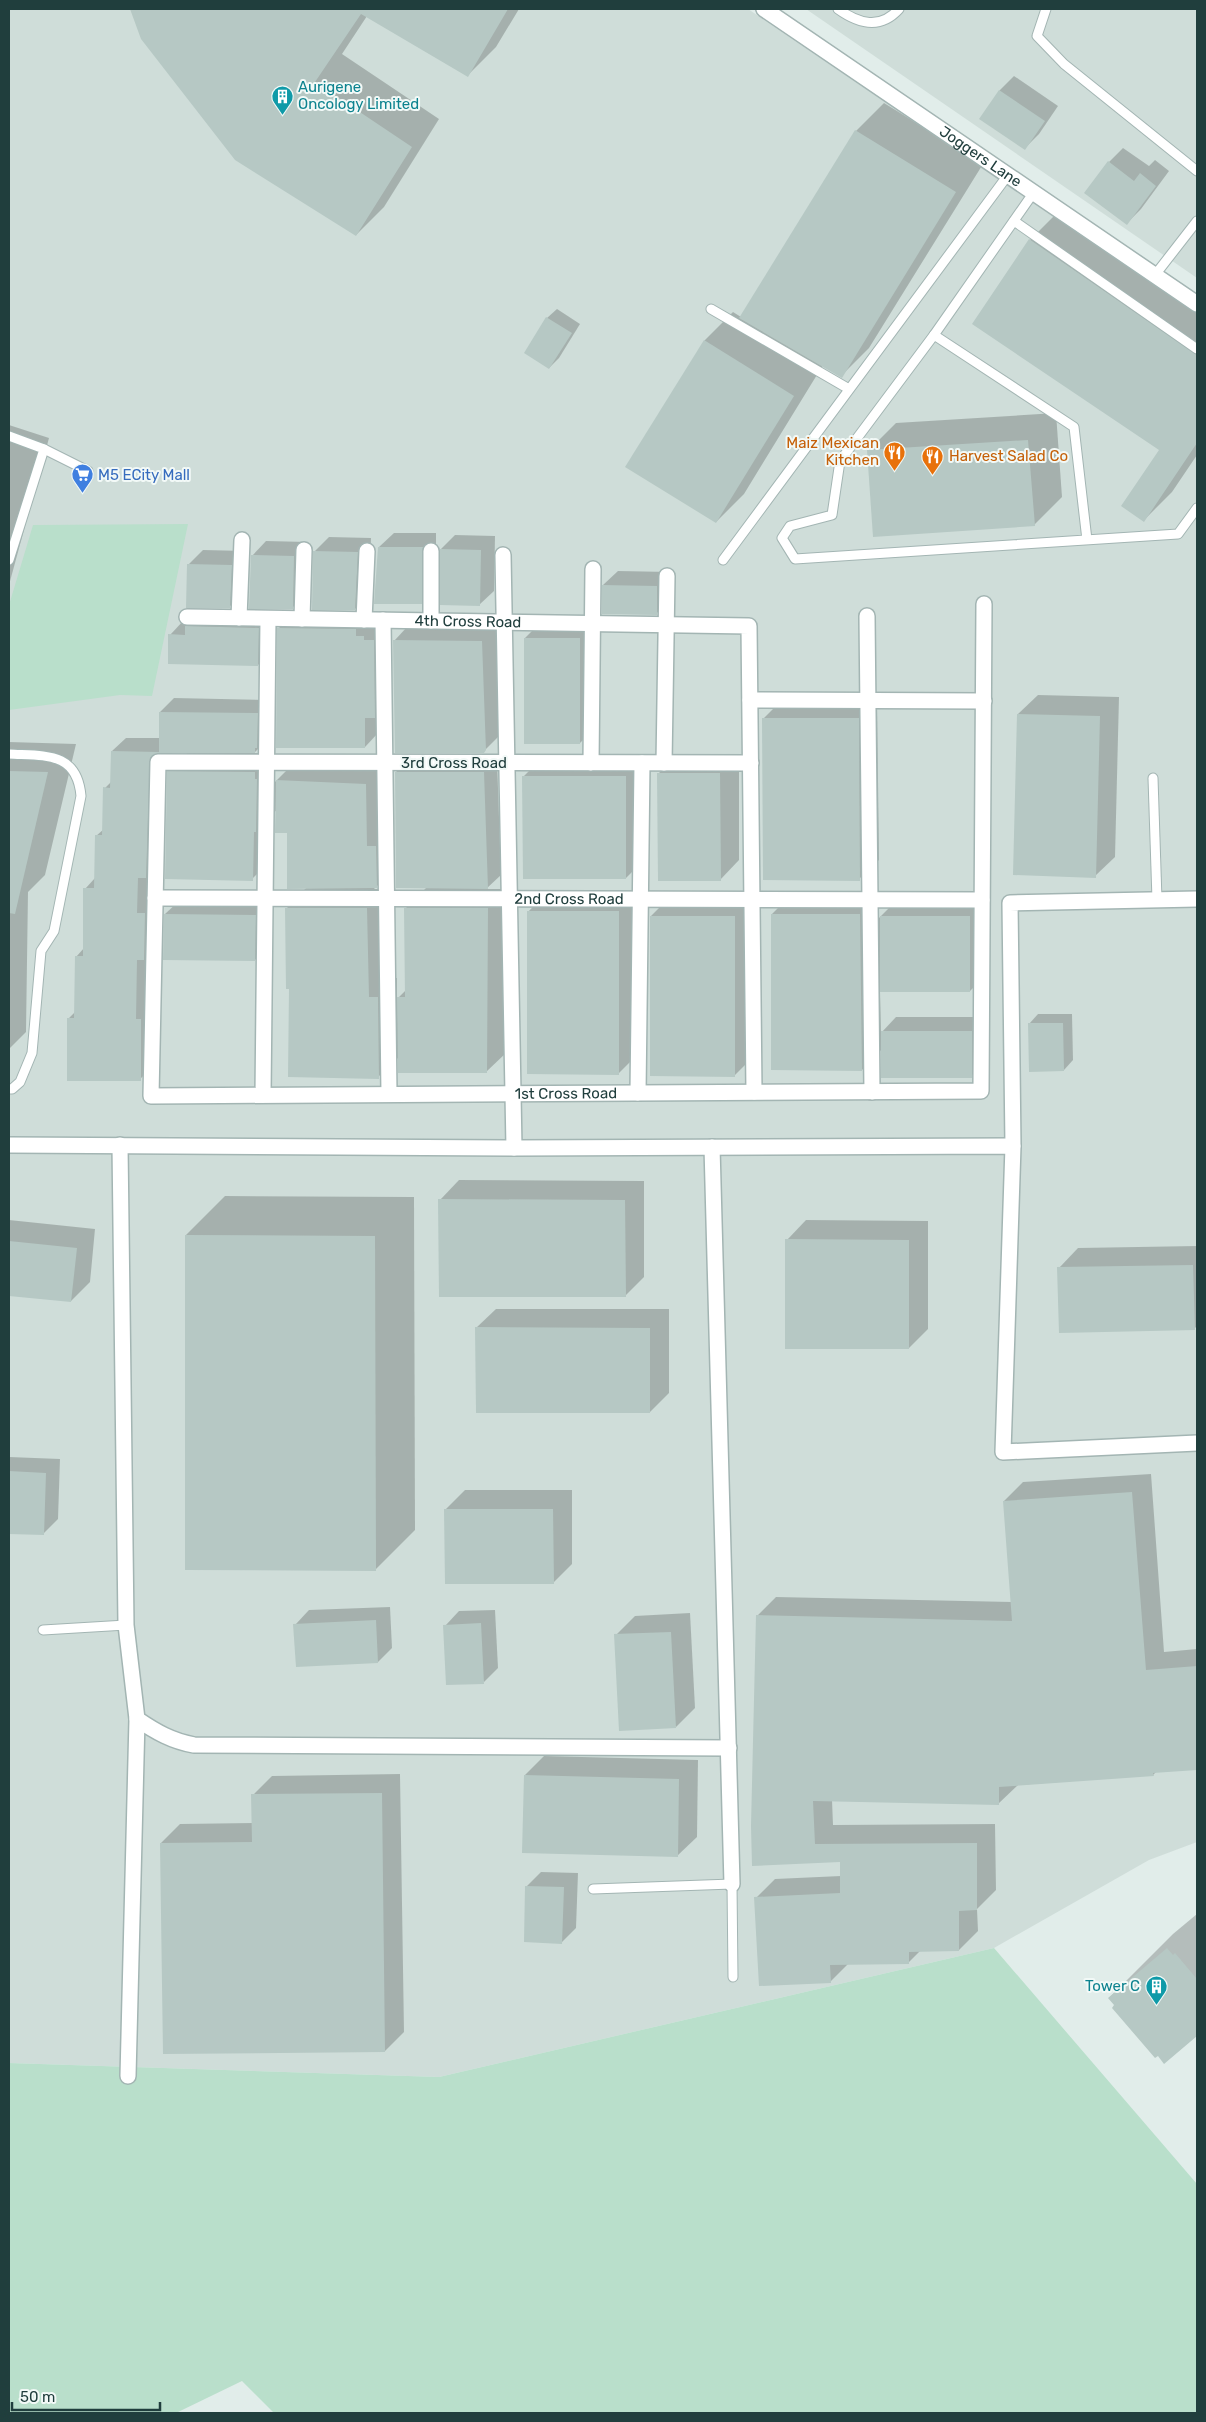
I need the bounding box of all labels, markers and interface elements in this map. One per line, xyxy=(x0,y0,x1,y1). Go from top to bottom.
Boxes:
place label: Aurigene Oncology Limited xyxy=(298,78,419,113)
building icon: Aurigene Oncology Limited xyxy=(270,84,294,115)
street label: Joggers Lane xyxy=(936,122,1025,191)
place label: Maiz Mexican Kitchen xyxy=(786,434,879,469)
restaurant icon: Maiz Mexican Kitchen xyxy=(883,440,907,471)
restaurant icon: Harvest Salad Co xyxy=(921,444,945,475)
place label: Harvest Salad Co xyxy=(949,447,1068,465)
supermarket icon: M5 ECity Mall xyxy=(70,463,94,494)
place label: M5 ECity Mall xyxy=(98,466,190,484)
street label: 4th Cross Road xyxy=(414,612,521,631)
street label: 3rd Cross Road xyxy=(401,754,507,772)
street label: 2nd Cross Road xyxy=(514,890,624,908)
street label: 1st Cross Road xyxy=(515,1084,617,1103)
building icon: Tower C xyxy=(1144,1974,1168,2005)
place label: Tower C xyxy=(1085,1977,1140,1995)
scale bar xyxy=(12,2380,160,2412)
text: 50 m xyxy=(20,2388,55,2406)

